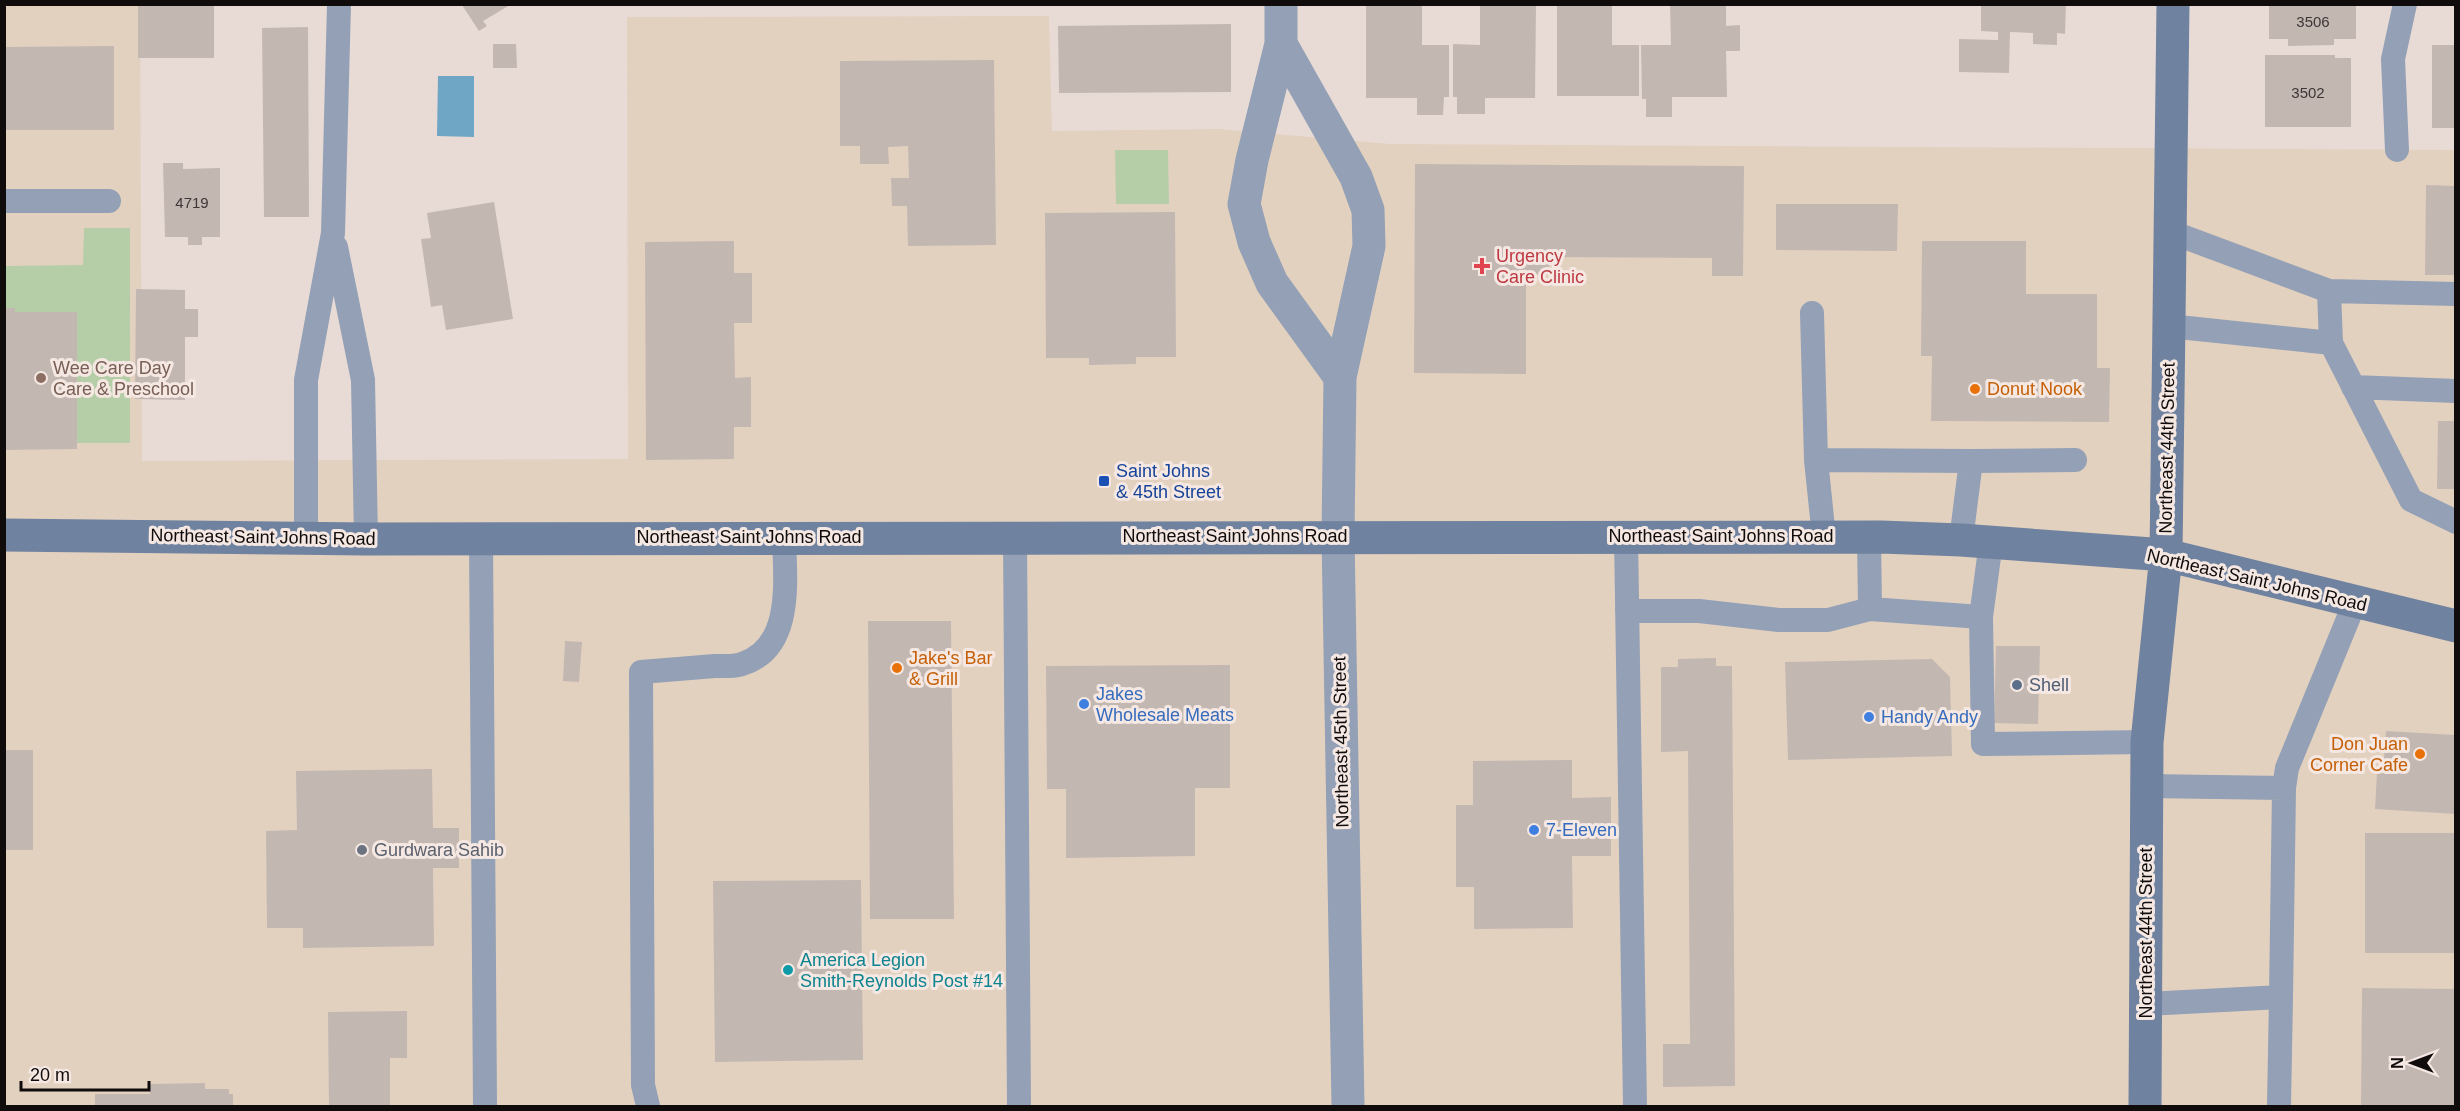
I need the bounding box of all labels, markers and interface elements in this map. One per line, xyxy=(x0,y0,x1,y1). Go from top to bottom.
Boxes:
house number: 3506 xyxy=(2296,13,2330,30)
house number: 3502 xyxy=(2291,84,2325,101)
house number: 4719 xyxy=(175,194,209,211)
place label: Urgency Care Clinic xyxy=(1496,246,1584,287)
marker: Urgency Care Clinic xyxy=(1473,257,1491,275)
place label: Wee Care Day Care & Preschool xyxy=(53,358,194,399)
street label: Northeast 44th Street xyxy=(2156,362,2178,534)
marker: Wee Care Day Care & Preschool xyxy=(34,371,48,385)
place label: Donut Nook xyxy=(1987,379,2083,399)
marker: Donut Nook xyxy=(1968,382,1982,396)
place label: Saint Johns & 45th Street xyxy=(1116,461,1221,502)
marker: Saint Johns & 45th Street xyxy=(1097,474,1111,488)
street label: Northeast Saint Johns Road xyxy=(150,525,376,549)
street label: Northeast Saint Johns Road xyxy=(1122,526,1348,546)
street label: Northeast Saint Johns Road xyxy=(1608,526,1834,546)
street label: Northeast Saint Johns Road xyxy=(636,527,862,547)
street label: Northeast Saint Johns Road xyxy=(2145,545,2369,615)
place label: Jake's Bar & Grill xyxy=(909,648,992,689)
street label: Northeast 45th Street xyxy=(1330,656,1352,828)
marker: Jake's Bar & Grill xyxy=(890,661,904,675)
place label: Shell xyxy=(2029,675,2069,695)
marker: Shell xyxy=(2010,678,2024,692)
place label: Jakes Wholesale Meats xyxy=(1096,684,1234,725)
marker: Jakes Wholesale Meats xyxy=(1077,697,1091,711)
place label: Handy Andy xyxy=(1881,707,1978,727)
marker: Handy Andy xyxy=(1862,710,1876,724)
place label: Don Juan Corner Cafe xyxy=(2310,734,2408,775)
marker: Don Juan Corner Cafe xyxy=(2413,747,2427,761)
place label: 7-Eleven xyxy=(1546,820,1617,840)
marker: 7-Eleven xyxy=(1527,823,1541,837)
place label: Gurdwara Sahib xyxy=(374,840,504,860)
marker: Gurdwara Sahib xyxy=(355,843,369,857)
street label: Northeast 44th Street xyxy=(2136,847,2156,1019)
place label: America Legion Smith-Reynolds Post #14 xyxy=(800,950,1003,991)
marker: America Legion Smith-Reynolds Post #14 xyxy=(781,963,795,977)
north arrow xyxy=(2382,1033,2442,1093)
scale bar xyxy=(21,1054,148,1092)
text: N xyxy=(2389,1057,2406,1069)
text: 20 m xyxy=(30,1065,70,1085)

